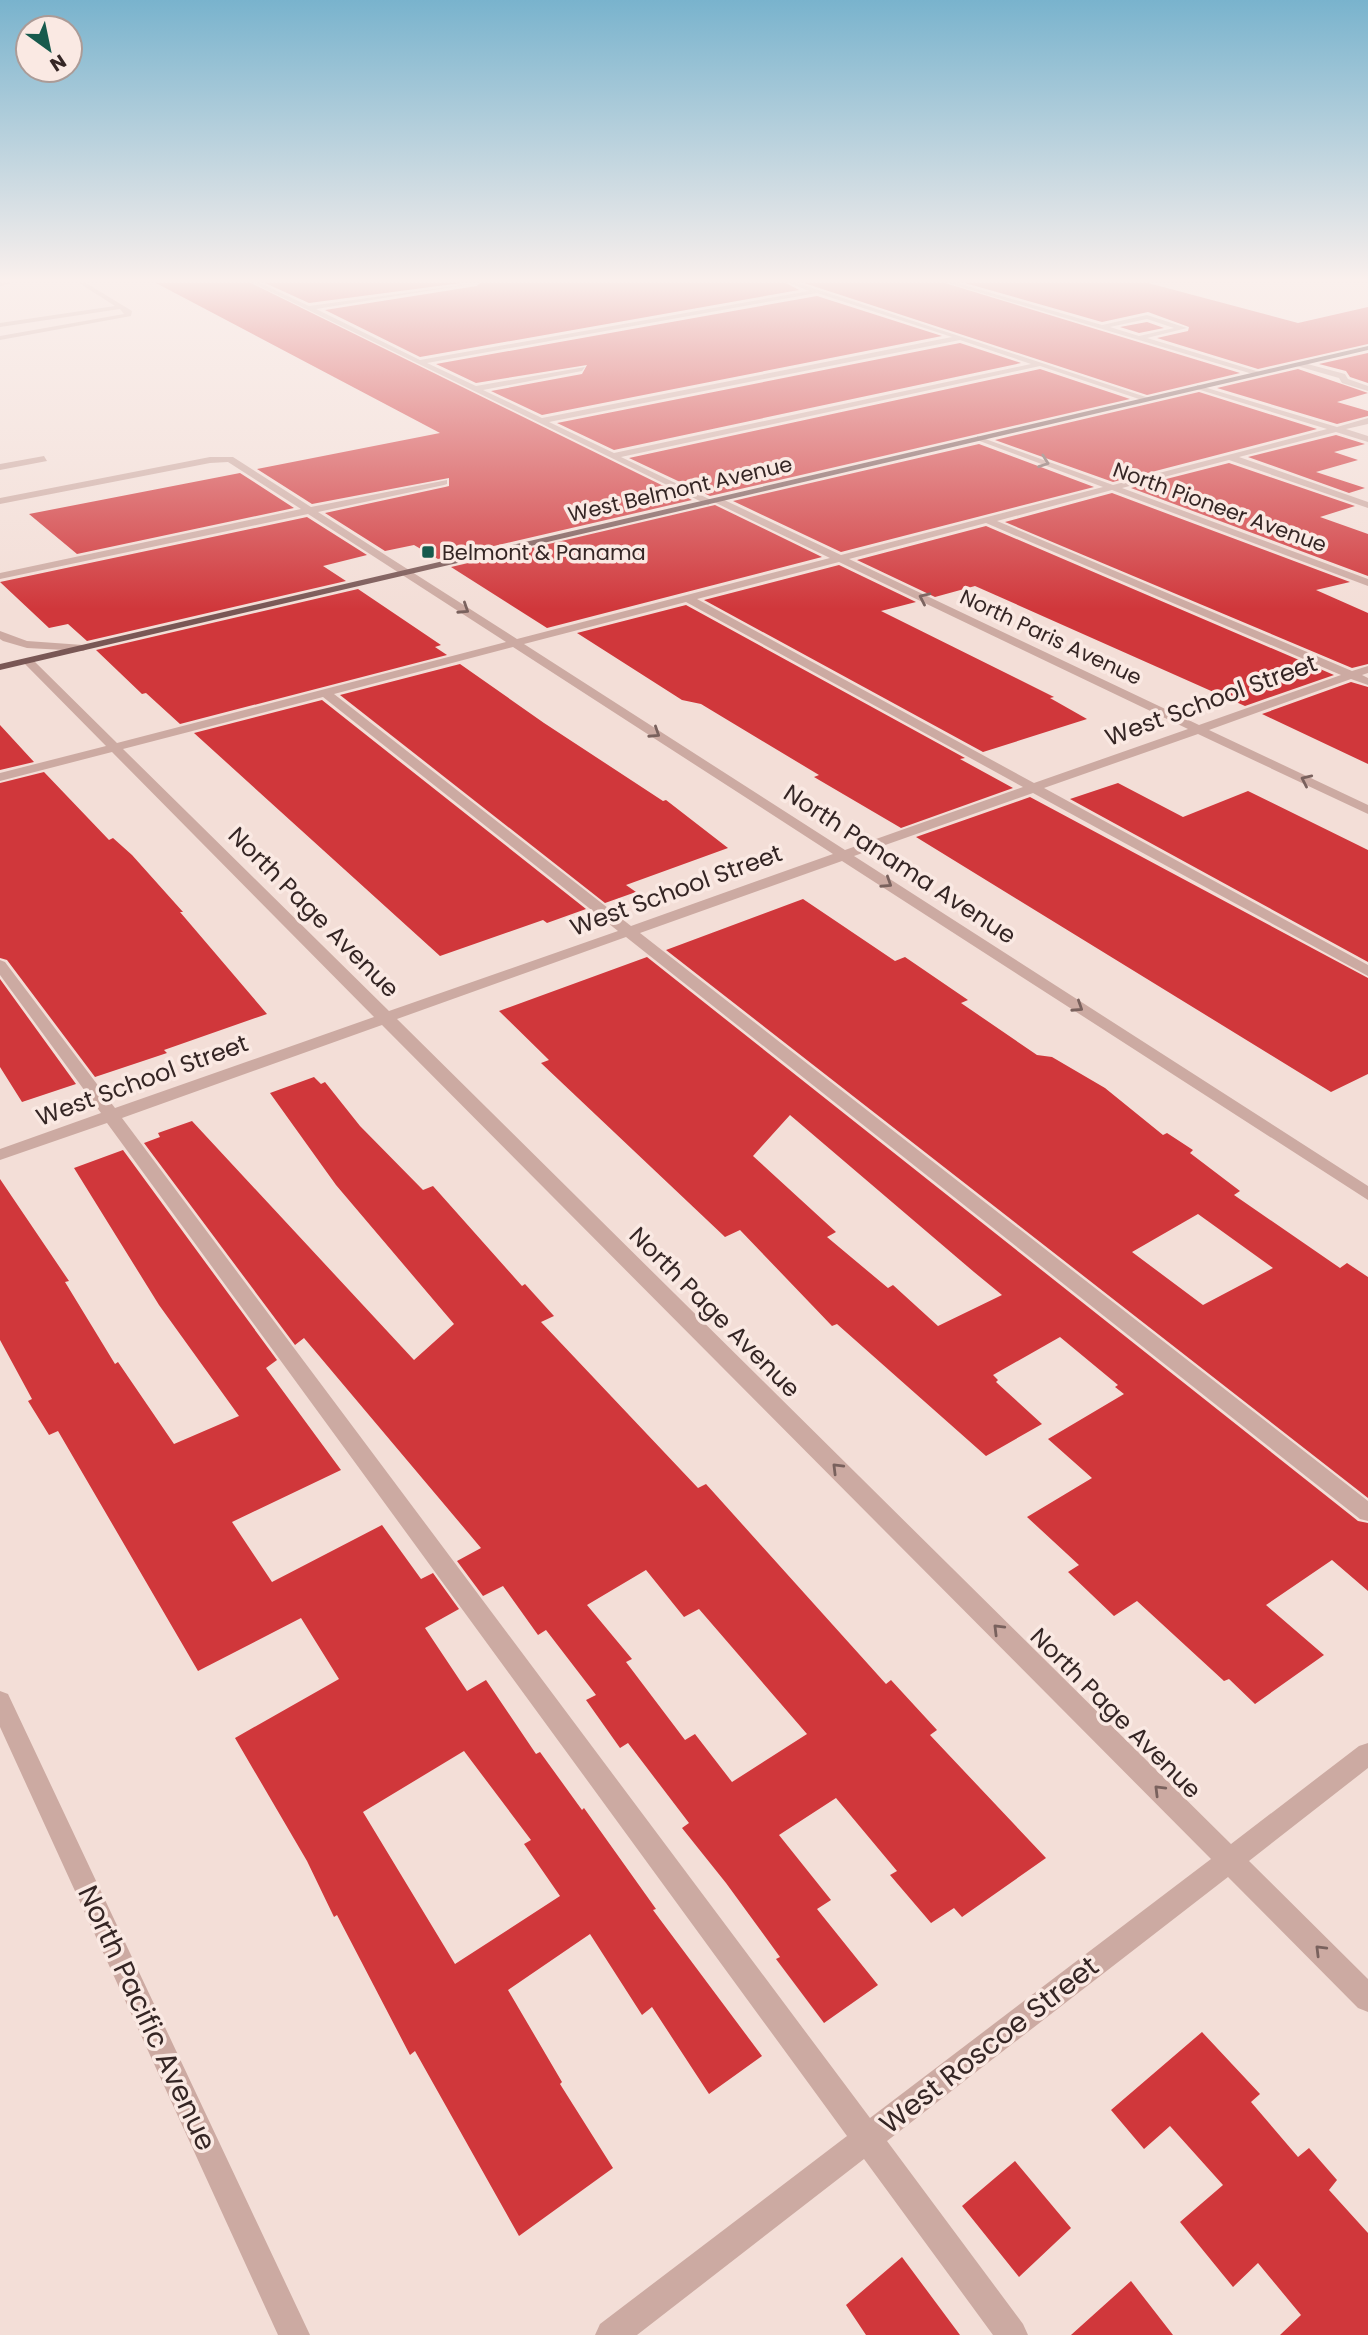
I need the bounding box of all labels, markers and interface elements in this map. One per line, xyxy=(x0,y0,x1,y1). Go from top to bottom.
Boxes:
north arrow xyxy=(14,14,84,84)
text: N xyxy=(45,48,71,78)
street label: West Belmont Avenue xyxy=(565,449,795,529)
one-way arrow xyxy=(1038,454,1050,468)
street label: North Pioneer Avenue xyxy=(1109,455,1331,559)
place label: Belmont & Panama xyxy=(442,538,646,567)
marker: Belmont & Panama xyxy=(420,544,436,560)
street label: North Paris Avenue xyxy=(955,582,1147,692)
one-way arrow xyxy=(919,593,931,607)
one-way arrow xyxy=(456,601,469,614)
street label: West School Street xyxy=(1100,646,1322,754)
one-way arrow xyxy=(647,725,660,738)
one-way arrow xyxy=(1301,775,1313,789)
street label: North Panama Avenue xyxy=(777,776,1023,952)
street label: North Page Avenue xyxy=(221,819,407,1005)
street label: West School Street xyxy=(565,836,787,944)
one-way arrow xyxy=(879,875,892,888)
one-way arrow xyxy=(1070,998,1083,1011)
street label: West School Street xyxy=(31,1026,253,1134)
street label: North Page Avenue xyxy=(622,1219,808,1405)
one-way arrow xyxy=(832,1464,845,1477)
street label: North Page Avenue xyxy=(1023,1620,1209,1806)
one-way arrow xyxy=(993,1624,1006,1637)
one-way arrow xyxy=(1154,1785,1167,1798)
street label: North Pacific Avenue xyxy=(68,1879,226,2157)
one-way arrow xyxy=(1315,1946,1328,1959)
street label: West Roscoe Street xyxy=(871,1947,1107,2143)

